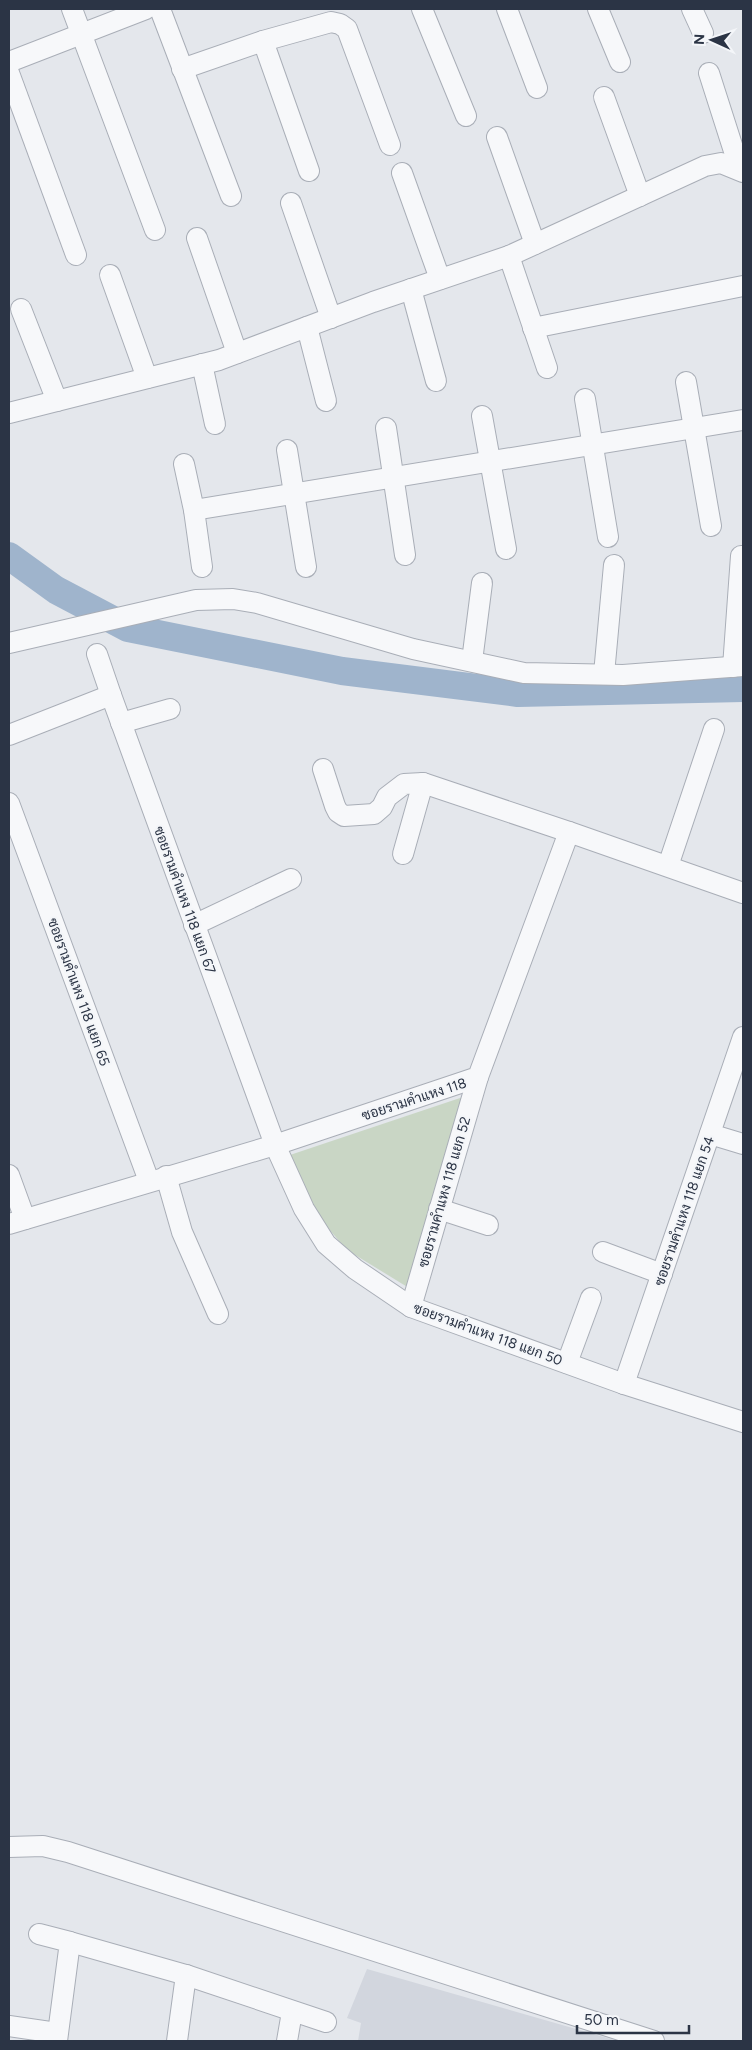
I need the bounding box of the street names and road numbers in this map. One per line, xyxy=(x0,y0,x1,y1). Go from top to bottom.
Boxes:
street label: ซอยรามคำแหง 118 แยก 67 xyxy=(150,824,219,977)
street label: ซอยรามคำแหง 118 แยก 65 xyxy=(44,916,113,1069)
street label: ซอยรามคำแหง 118 xyxy=(360,1075,469,1124)
street label: ซอยรามคำแหง 118 แยก 52 xyxy=(415,1115,474,1270)
street label: ซอยรามคำแหง 118 แยก 54 xyxy=(651,1134,718,1288)
street label: ซอยรามคำแหง 118 แยก 50 xyxy=(411,1300,565,1369)

